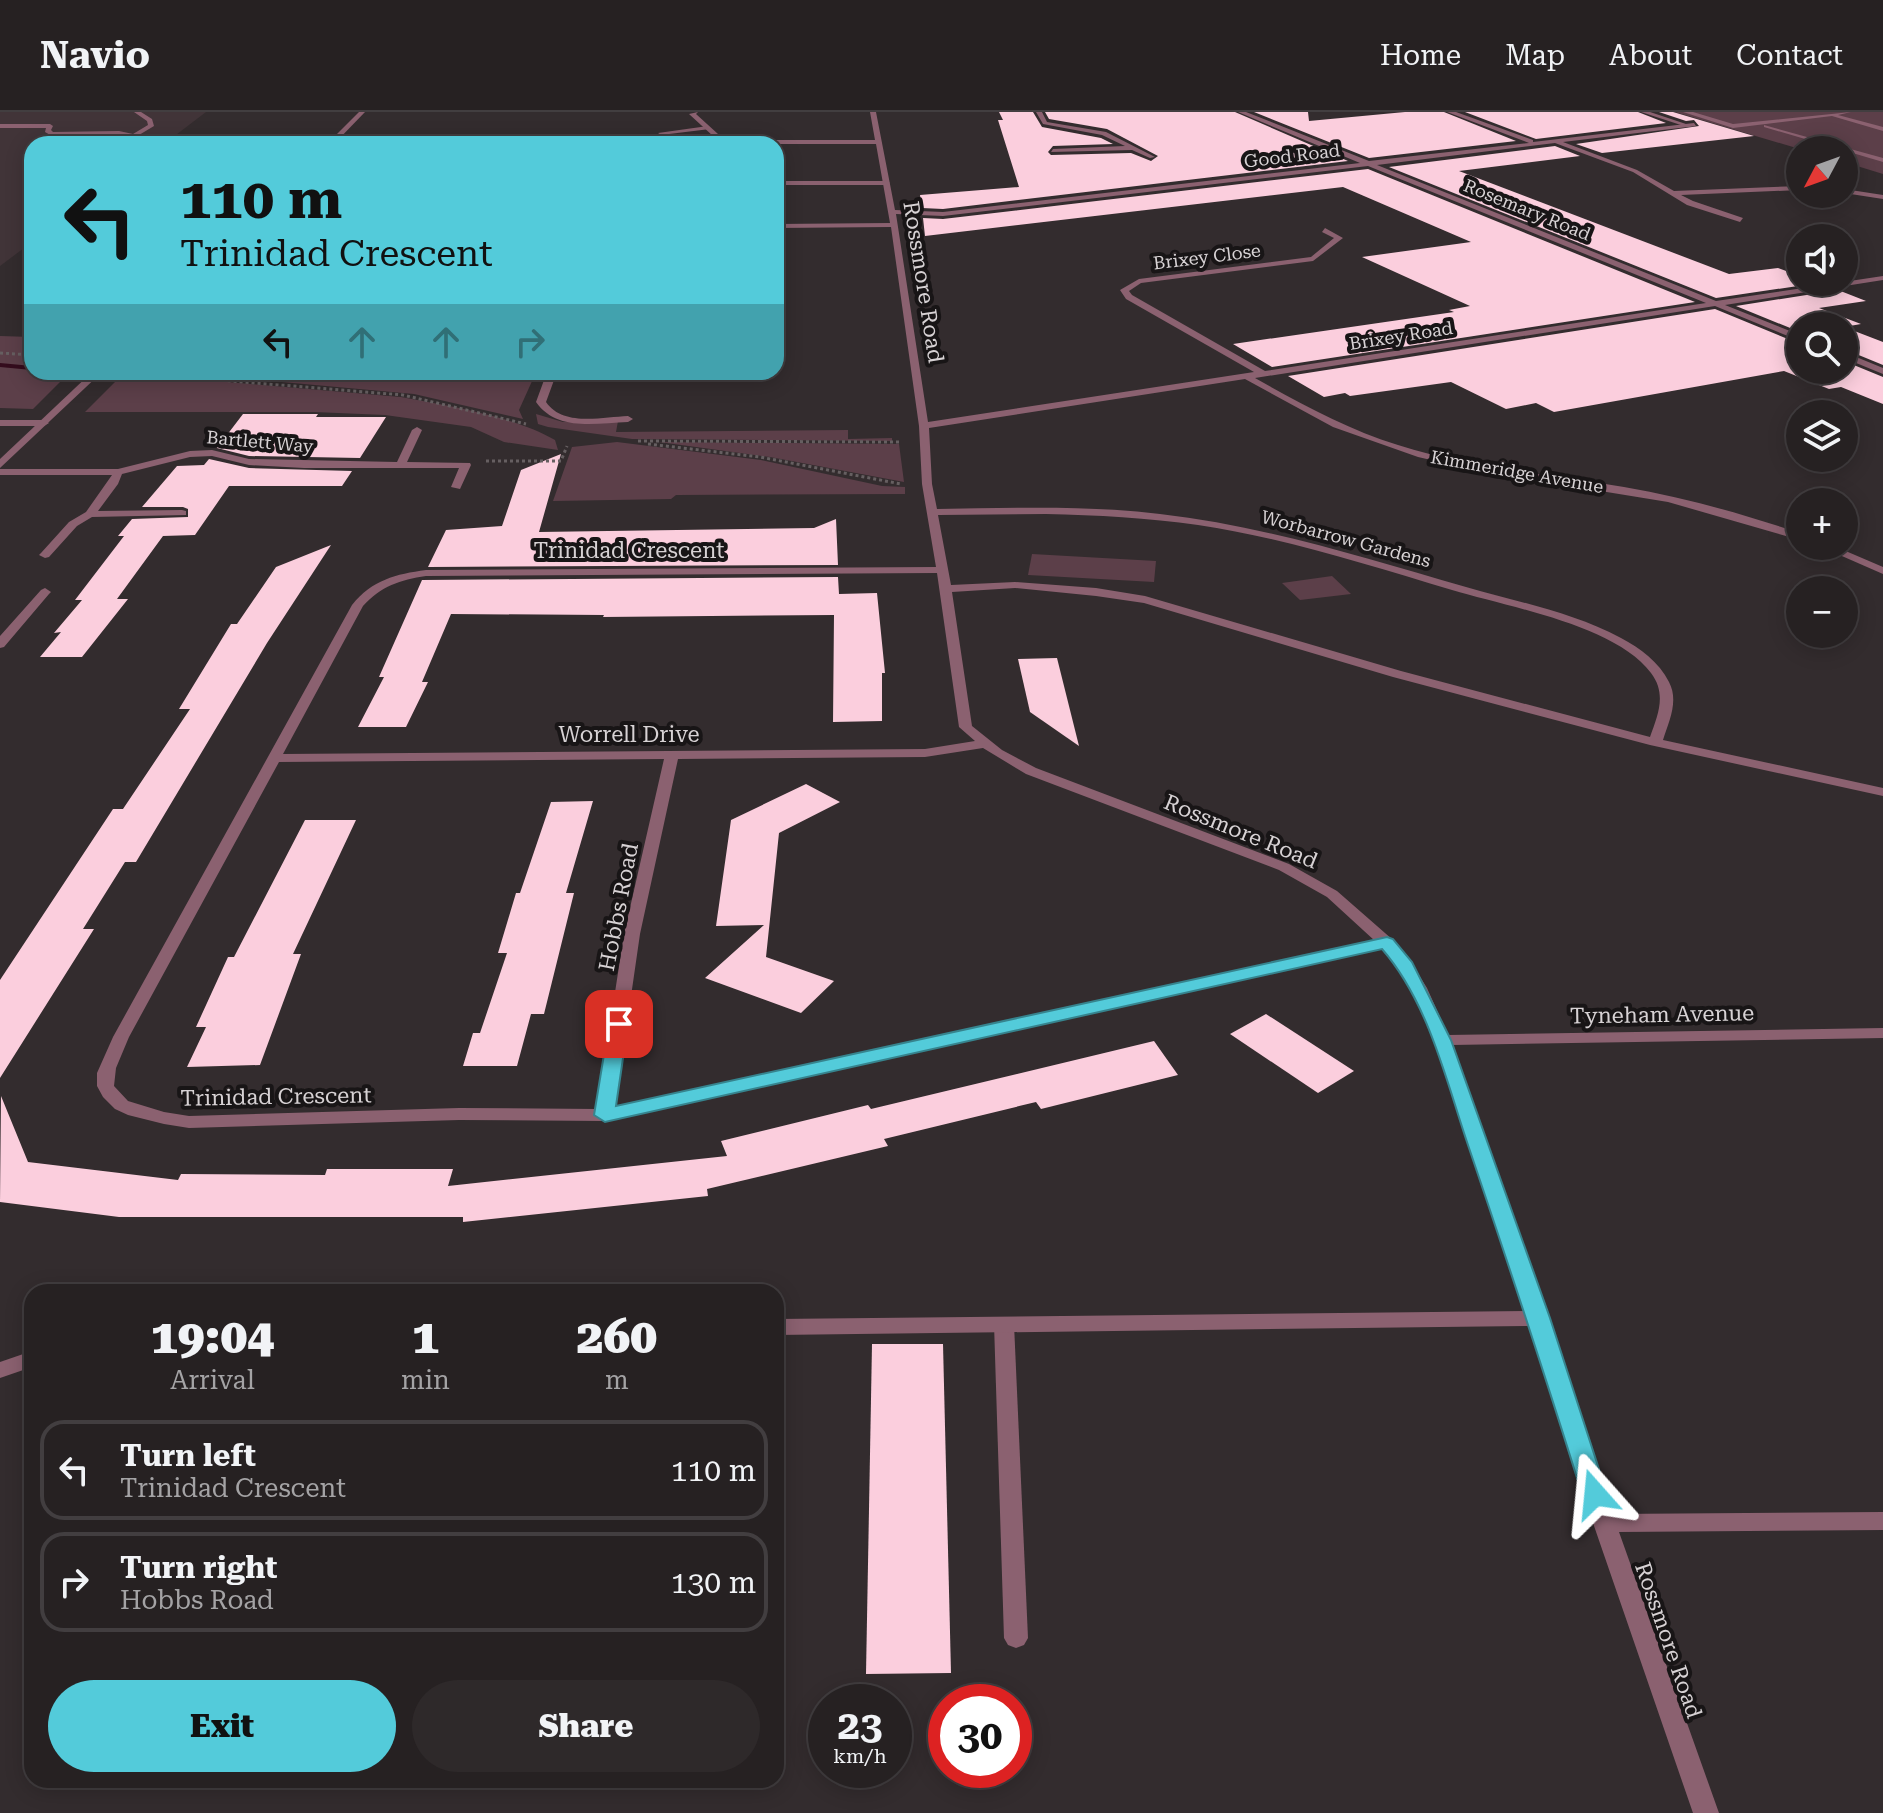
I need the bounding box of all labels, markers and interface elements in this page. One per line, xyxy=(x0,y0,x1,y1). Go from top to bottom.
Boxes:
text: Navio xyxy=(40,33,150,77)
text: Home xyxy=(1380,39,1461,72)
text: Map xyxy=(1505,39,1565,72)
text: About xyxy=(1609,39,1692,72)
text: Contact xyxy=(1736,39,1843,72)
north arrow xyxy=(1786,136,1858,208)
map controls xyxy=(1786,136,1858,648)
street label: Good Road xyxy=(1243,139,1342,172)
text: 110 m xyxy=(180,166,342,232)
icon: left xyxy=(48,168,152,272)
street label: Rosemary Road xyxy=(1461,175,1594,245)
street label: Rossmore Road xyxy=(898,199,949,365)
button: sound xyxy=(1786,224,1858,296)
text: Trinidad Crescent xyxy=(180,233,493,275)
street label: Brixey Close xyxy=(1152,239,1262,274)
button: search xyxy=(1786,312,1858,384)
street label: Brixey Road xyxy=(1348,317,1455,354)
icon: left xyxy=(256,320,300,364)
icon: ahead xyxy=(340,320,384,364)
icon: ahead xyxy=(424,320,468,364)
icon: right xyxy=(508,320,552,364)
button: layers xyxy=(1786,400,1858,472)
street label: Bartlett Way xyxy=(206,426,315,457)
street label: Kimmeridge Avenue xyxy=(1429,446,1605,497)
button: + xyxy=(1786,488,1858,560)
street label: Worbarrow Gardens xyxy=(1259,506,1433,571)
street label: Trinidad Crescent xyxy=(533,538,725,563)
button: − xyxy=(1786,576,1858,648)
street label: Worrell Drive xyxy=(558,722,700,747)
street label: Rossmore Road xyxy=(1160,789,1321,874)
street label: Hobbs Road xyxy=(594,841,643,973)
pin xyxy=(585,990,653,1058)
street label: Tyneham Avenue xyxy=(1570,1000,1754,1029)
icon: arrive xyxy=(597,1002,641,1046)
street label: Trinidad Crescent xyxy=(180,1082,372,1111)
text: 19:04 xyxy=(151,1309,274,1365)
text: 1 xyxy=(412,1309,439,1365)
text: 260 xyxy=(577,1309,657,1365)
text: Arrival xyxy=(170,1365,255,1395)
text: min xyxy=(401,1365,450,1395)
text: m xyxy=(605,1365,629,1395)
text: Turn left xyxy=(120,1438,256,1473)
icon: left xyxy=(52,1448,96,1492)
position arrow xyxy=(1553,1452,1637,1536)
text: 110 m xyxy=(671,1453,756,1488)
text: Trinidad Crescent xyxy=(120,1473,346,1503)
text: Turn right xyxy=(120,1550,277,1585)
street label: Rossmore Road xyxy=(1630,1559,1707,1721)
icon: right xyxy=(52,1560,96,1604)
text: 130 m xyxy=(671,1565,756,1600)
text: Hobbs Road xyxy=(120,1585,274,1615)
button: Exit xyxy=(48,1680,396,1772)
button: Share xyxy=(412,1680,760,1772)
speed limit sign: 30 xyxy=(928,1684,1032,1788)
text: 23 xyxy=(838,1702,882,1749)
text: km/h xyxy=(833,1744,887,1768)

